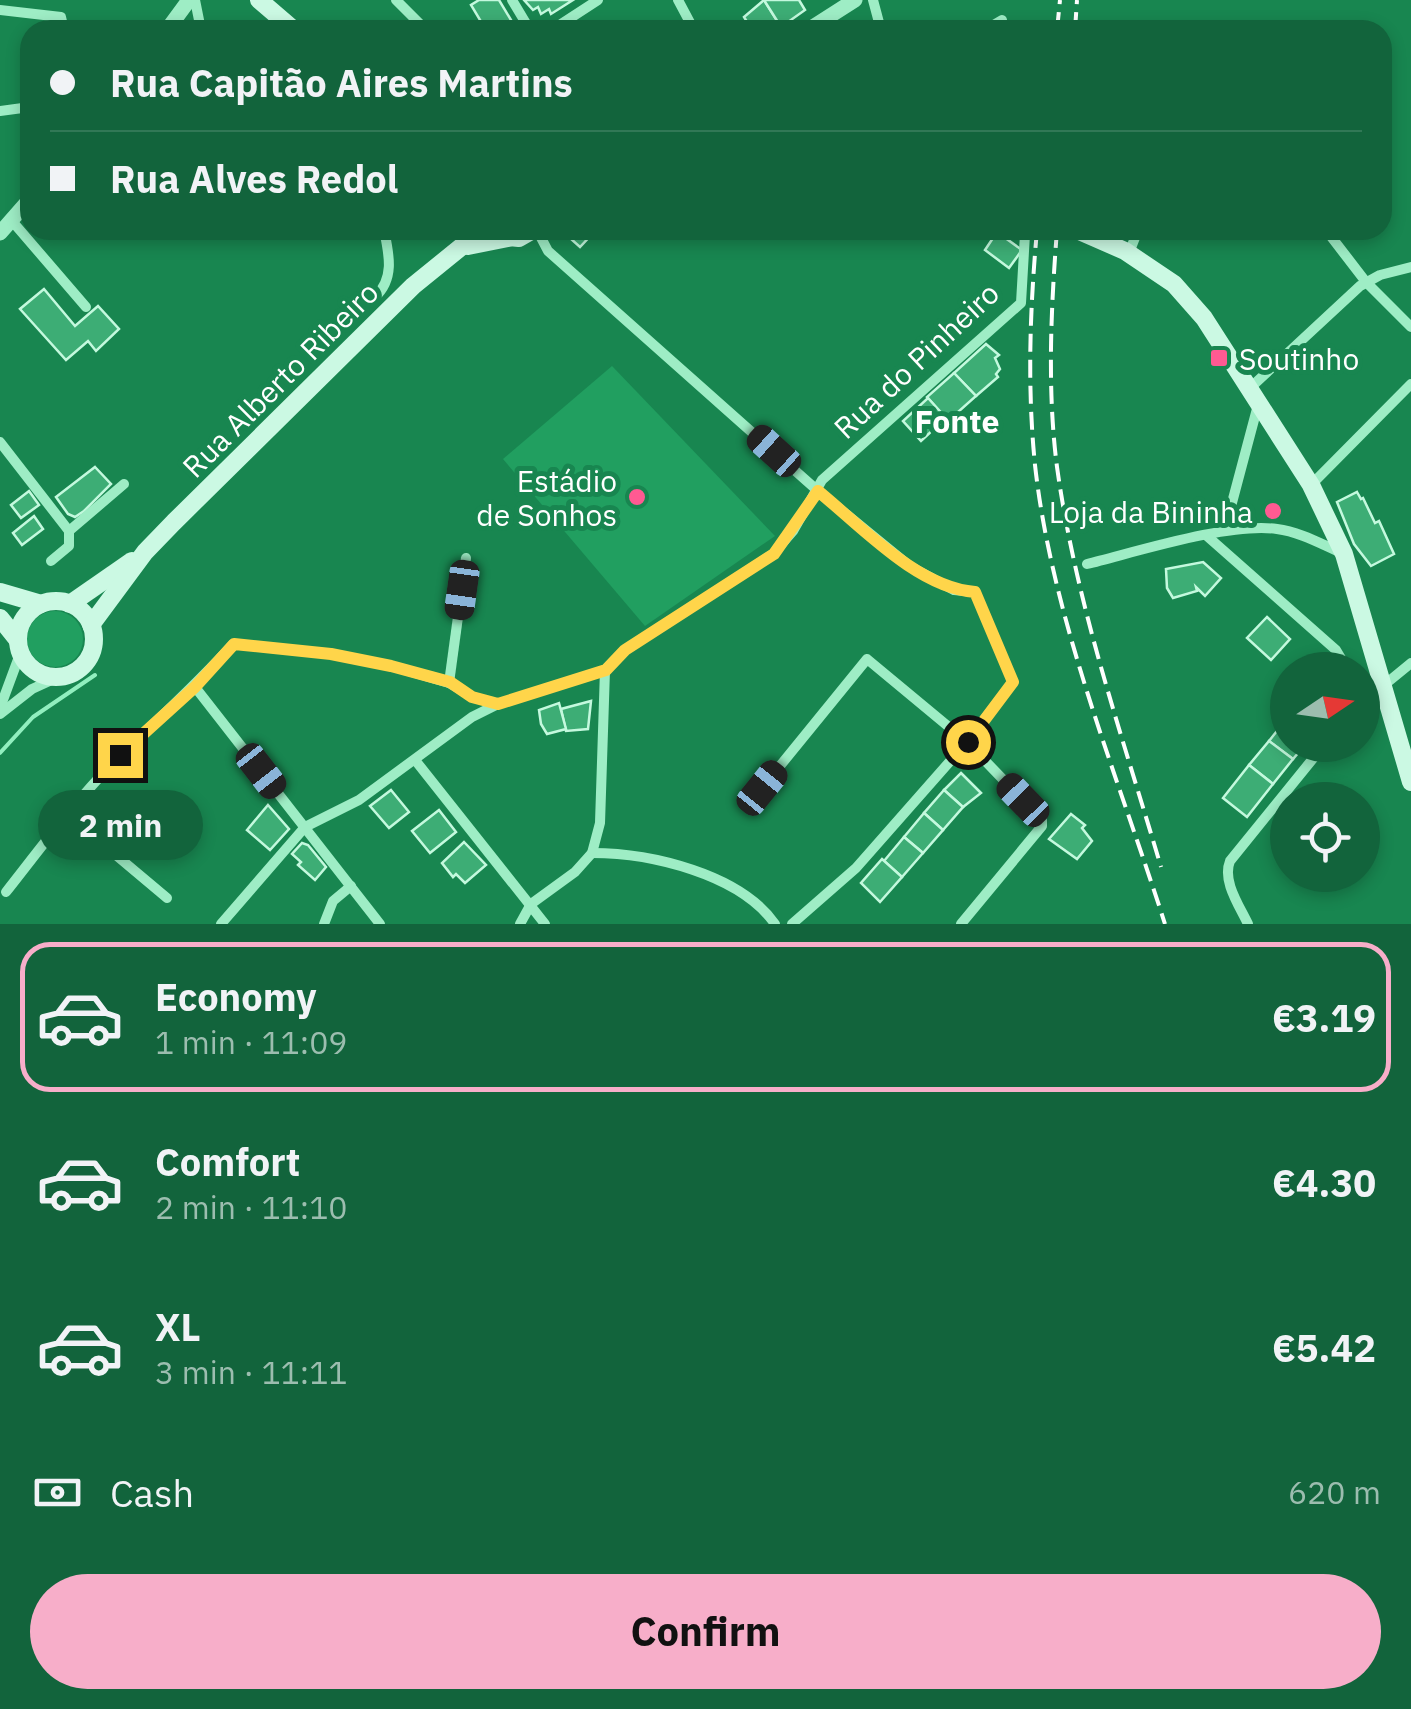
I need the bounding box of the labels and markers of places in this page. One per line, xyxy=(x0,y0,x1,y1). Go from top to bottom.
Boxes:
place label: Soutinho xyxy=(1239,339,1359,378)
marker: Soutinho xyxy=(1208,347,1230,369)
place label: Estádio de Sonhos xyxy=(476,461,617,534)
marker: Estádio de Sonhos xyxy=(626,486,648,508)
place label: Loja da Bininha xyxy=(1049,492,1253,531)
marker: Loja da Bininha xyxy=(1262,500,1284,522)

